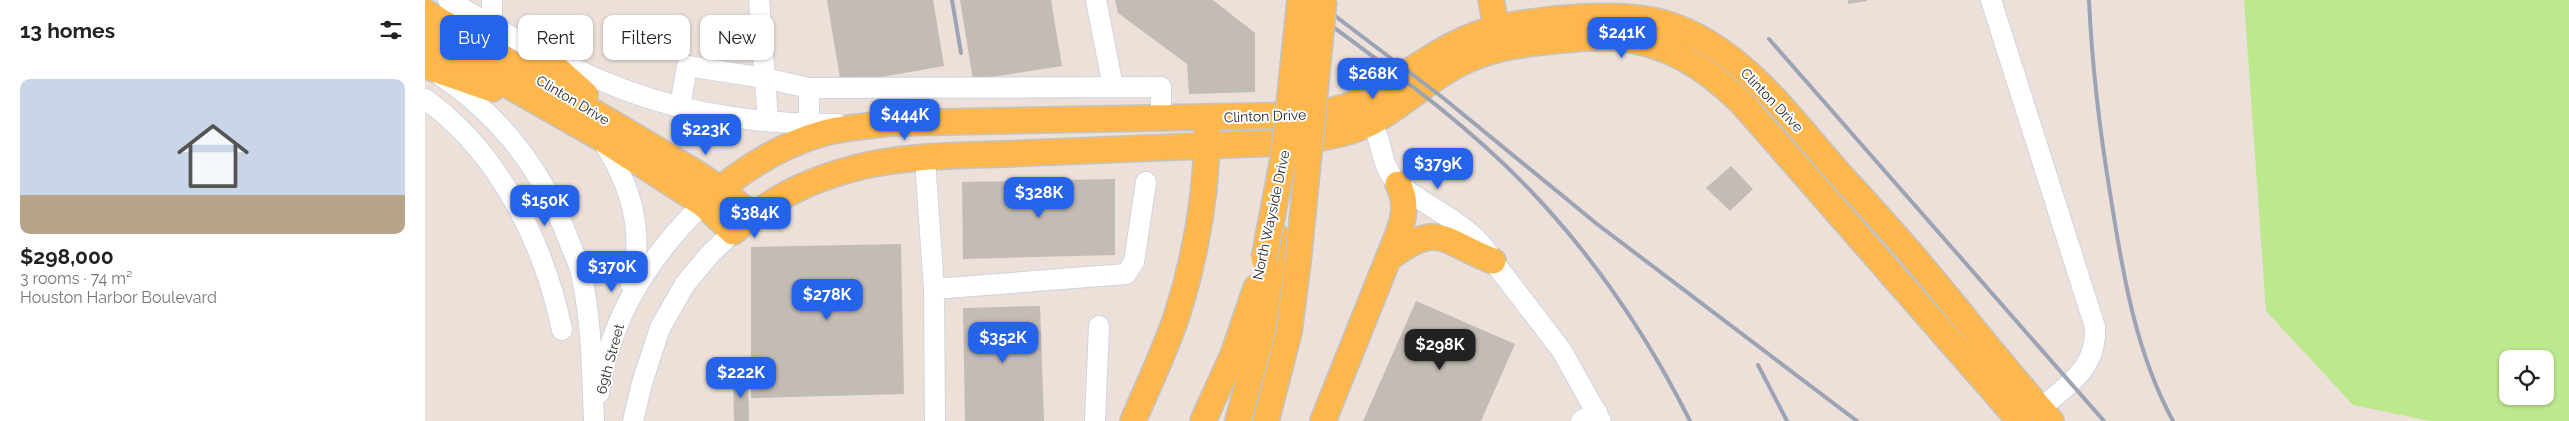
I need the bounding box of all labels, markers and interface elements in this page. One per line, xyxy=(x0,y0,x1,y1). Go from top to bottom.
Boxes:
chip: Buy xyxy=(440,15,508,60)
chip: Rent xyxy=(518,15,593,60)
chip: Filters xyxy=(603,15,690,60)
chip: New xyxy=(700,15,774,60)
icon: filters xyxy=(377,16,405,44)
pin: $241K xyxy=(1587,17,1657,59)
text: 13 homes xyxy=(20,18,115,43)
text: $241K xyxy=(1599,23,1645,42)
pin: $268K xyxy=(1338,58,1408,100)
text: $268K xyxy=(1348,64,1398,83)
street label: Clinton Drive xyxy=(1738,65,1806,135)
street label: Clinton Drive xyxy=(533,72,613,128)
pin: $444K xyxy=(870,98,940,141)
text: $444K xyxy=(881,105,929,124)
street label: Clinton Drive xyxy=(1223,107,1307,125)
icon: home xyxy=(168,111,258,201)
pin: $223K xyxy=(671,114,741,156)
text: $223K xyxy=(682,120,730,139)
pin: $379K xyxy=(1403,148,1473,190)
street label: North Wayside Drive xyxy=(1249,149,1293,281)
text: $379K xyxy=(1414,154,1462,173)
pin: $328K xyxy=(1004,176,1074,219)
text: $328K xyxy=(1015,183,1063,202)
pin: $150K xyxy=(510,184,580,227)
text: $150K xyxy=(521,191,569,210)
pin: $384K xyxy=(720,196,790,239)
text: $384K xyxy=(731,203,779,222)
text: $298,000 xyxy=(20,244,114,269)
pin: $370K xyxy=(577,250,647,293)
text: $370K xyxy=(588,257,636,276)
text: 3 rooms · 74 m² xyxy=(20,269,132,288)
pin: $278K xyxy=(792,278,862,321)
text: $278K xyxy=(803,285,851,304)
text: Houston Harbor Boulevard xyxy=(20,288,217,307)
street label: 69th Street xyxy=(593,322,627,396)
pin: $352K xyxy=(968,322,1038,364)
text: $352K xyxy=(979,328,1027,347)
pin: $298K xyxy=(1405,328,1475,371)
text: $298K xyxy=(1416,335,1464,354)
map controls xyxy=(2499,350,2554,405)
button: locate xyxy=(2499,350,2554,405)
pin: $222K xyxy=(706,356,776,399)
text: $222K xyxy=(717,363,765,382)

